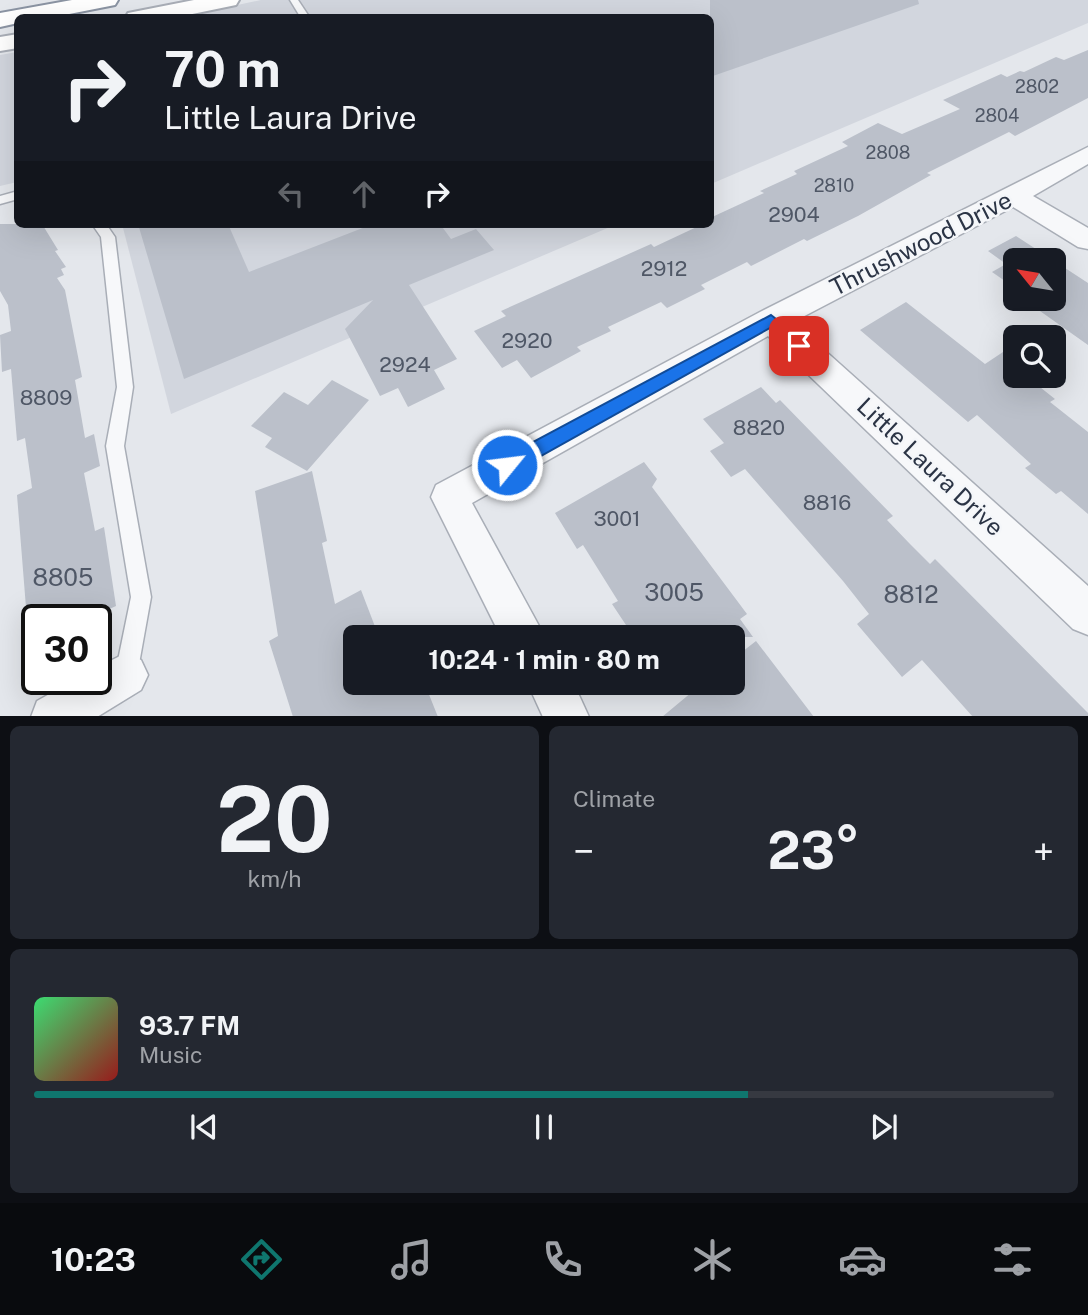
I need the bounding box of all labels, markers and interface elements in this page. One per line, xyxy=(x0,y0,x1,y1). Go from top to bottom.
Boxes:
text: 70 m xyxy=(164,40,281,98)
icon: right xyxy=(49,42,140,133)
house number: 2802 xyxy=(1015,76,1059,97)
text: Little Laura Drive xyxy=(164,99,417,136)
house number: 2804 xyxy=(975,105,1019,126)
house number: 2808 xyxy=(866,142,910,163)
icon: left xyxy=(272,175,310,213)
icon: ahead xyxy=(345,175,383,213)
icon: right xyxy=(418,175,456,213)
house number: 2810 xyxy=(814,175,854,196)
street label: Thrushwood Drive xyxy=(825,185,1016,301)
house number: 2904 xyxy=(768,202,820,227)
north arrow xyxy=(1003,248,1066,312)
map controls xyxy=(1003,248,1066,388)
house number: 2912 xyxy=(641,256,687,281)
pin xyxy=(769,316,829,376)
button: search xyxy=(1003,325,1066,388)
icon: arrive xyxy=(780,327,818,365)
house number: 2920 xyxy=(502,328,553,353)
house number: 2924 xyxy=(379,352,431,377)
house number: 8809 xyxy=(20,385,72,410)
street label: Little Laura Drive xyxy=(852,391,1010,541)
house number: 8820 xyxy=(733,415,785,440)
position arrow xyxy=(470,428,544,502)
house number: 8816 xyxy=(803,490,851,515)
house number: 3001 xyxy=(593,506,641,531)
house number: 8805 xyxy=(33,563,93,591)
house number: 3005 xyxy=(644,578,704,606)
house number: 8812 xyxy=(884,580,939,608)
speed limit sign: 30 xyxy=(21,604,112,695)
text: 10:24 · 1 min · 80 m xyxy=(428,644,660,675)
text: 20 xyxy=(216,766,333,872)
text: Climate xyxy=(573,785,655,812)
text: 23° xyxy=(767,820,860,881)
text: − xyxy=(573,829,594,874)
text: + xyxy=(1033,829,1054,874)
text: km/h xyxy=(247,865,302,892)
text: 93.7 FM xyxy=(139,1010,240,1041)
text: Music xyxy=(139,1041,203,1068)
icon: previous xyxy=(185,1108,223,1146)
icon: pause xyxy=(525,1108,563,1146)
icon: next xyxy=(865,1108,903,1146)
icon: directions xyxy=(237,1235,286,1284)
icon: music xyxy=(387,1235,436,1284)
icon: phone xyxy=(538,1235,587,1284)
icon: climate xyxy=(688,1235,737,1284)
icon: car xyxy=(838,1235,887,1284)
icon: filters xyxy=(988,1235,1037,1284)
text: 10:23 xyxy=(51,1241,136,1278)

